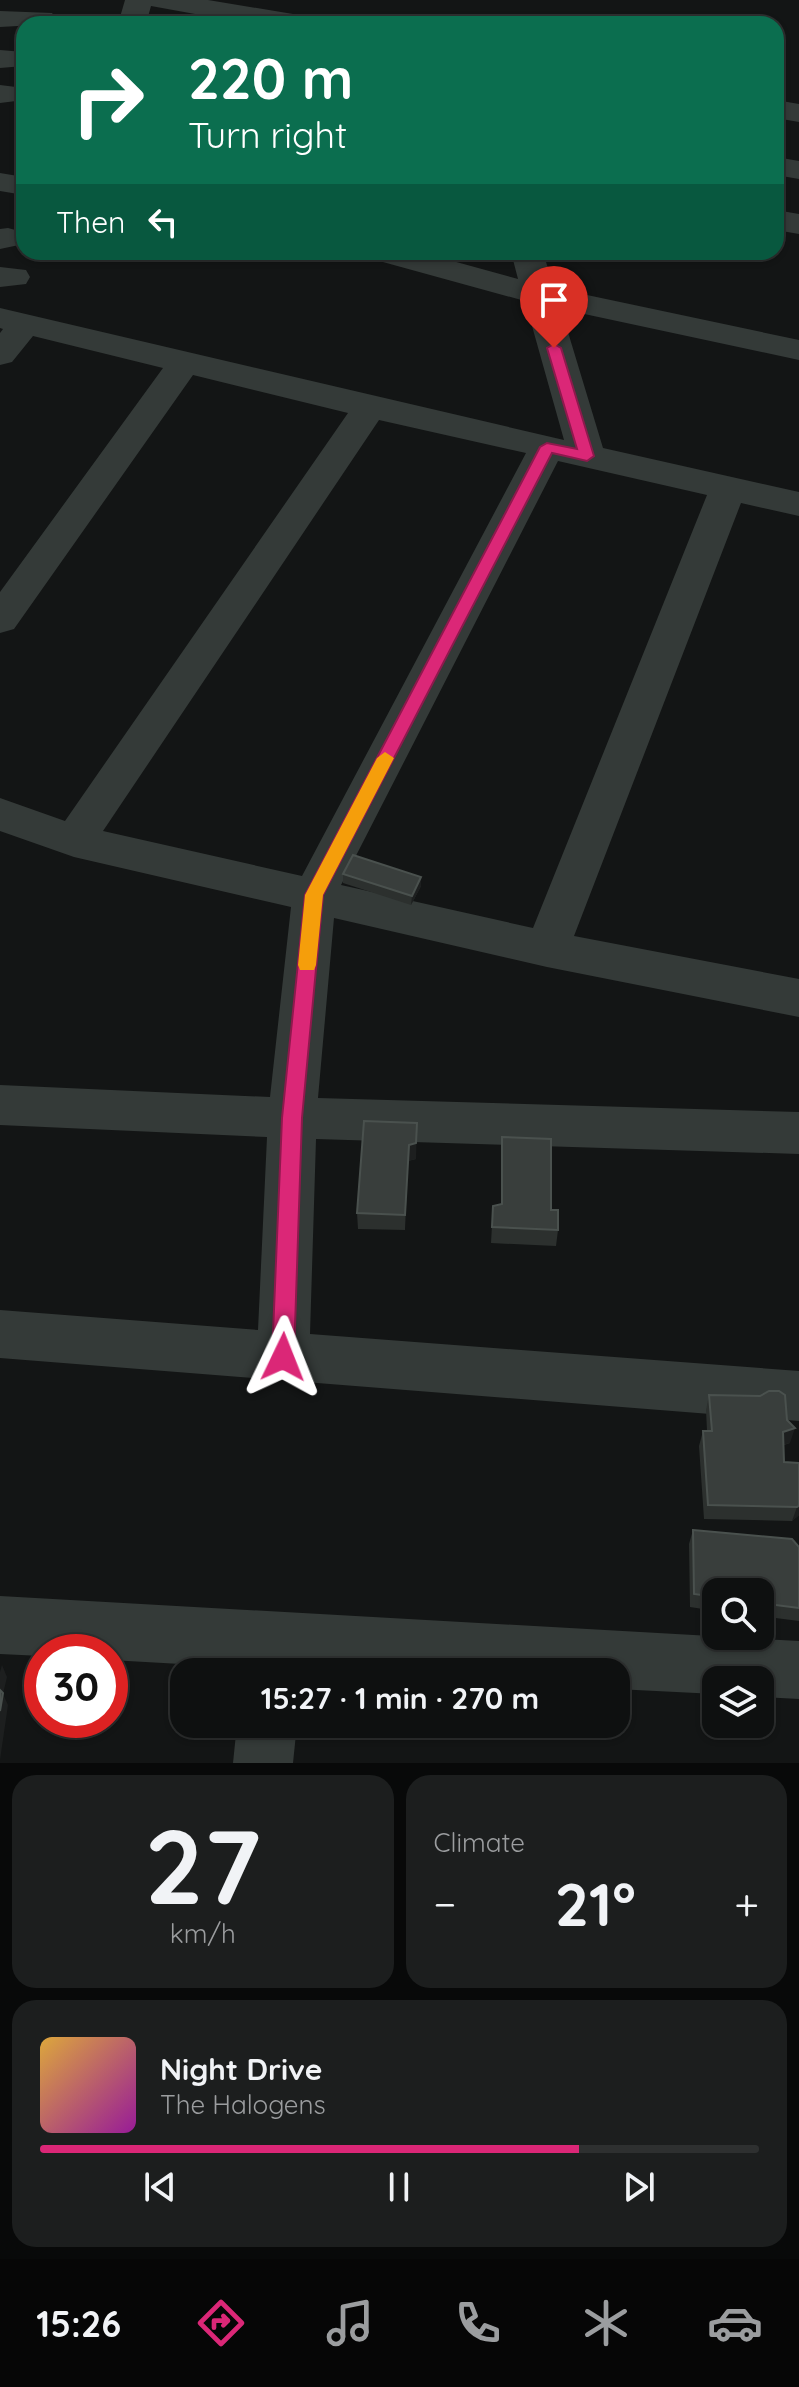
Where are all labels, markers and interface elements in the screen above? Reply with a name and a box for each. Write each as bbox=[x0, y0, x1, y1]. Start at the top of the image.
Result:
text: 220 m bbox=[188, 43, 353, 113]
icon: right bbox=[56, 48, 160, 152]
text: Turn right bbox=[188, 112, 347, 157]
icon: left bbox=[141, 200, 185, 244]
text: Then bbox=[56, 203, 125, 241]
pin bbox=[520, 266, 588, 348]
icon: arrive bbox=[532, 278, 576, 322]
position arrow bbox=[241, 1315, 325, 1399]
map controls bbox=[702, 1578, 774, 1738]
button: search bbox=[702, 1578, 774, 1650]
speed limit sign: 30 bbox=[24, 1634, 128, 1738]
button: layers bbox=[702, 1666, 774, 1738]
text: 15:27 · 1 min · 270 m bbox=[261, 1679, 539, 1717]
text: 27 bbox=[145, 1800, 261, 1930]
text: Climate bbox=[434, 1826, 525, 1859]
text: 21° bbox=[555, 1866, 636, 1941]
text: − bbox=[434, 1876, 456, 1931]
text: + bbox=[734, 1876, 759, 1931]
text: km/h bbox=[170, 1917, 236, 1950]
text: Night Drive bbox=[160, 2050, 322, 2088]
text: The Halogens bbox=[160, 2088, 326, 2121]
icon: previous bbox=[138, 2165, 182, 2209]
icon: pause bbox=[377, 2165, 421, 2209]
icon: next bbox=[617, 2165, 661, 2209]
icon: directions bbox=[193, 2295, 249, 2351]
icon: music bbox=[322, 2295, 378, 2351]
icon: phone bbox=[450, 2295, 506, 2351]
icon: climate bbox=[578, 2295, 634, 2351]
icon: car bbox=[707, 2295, 763, 2351]
text: 15:26 bbox=[36, 2301, 121, 2346]

